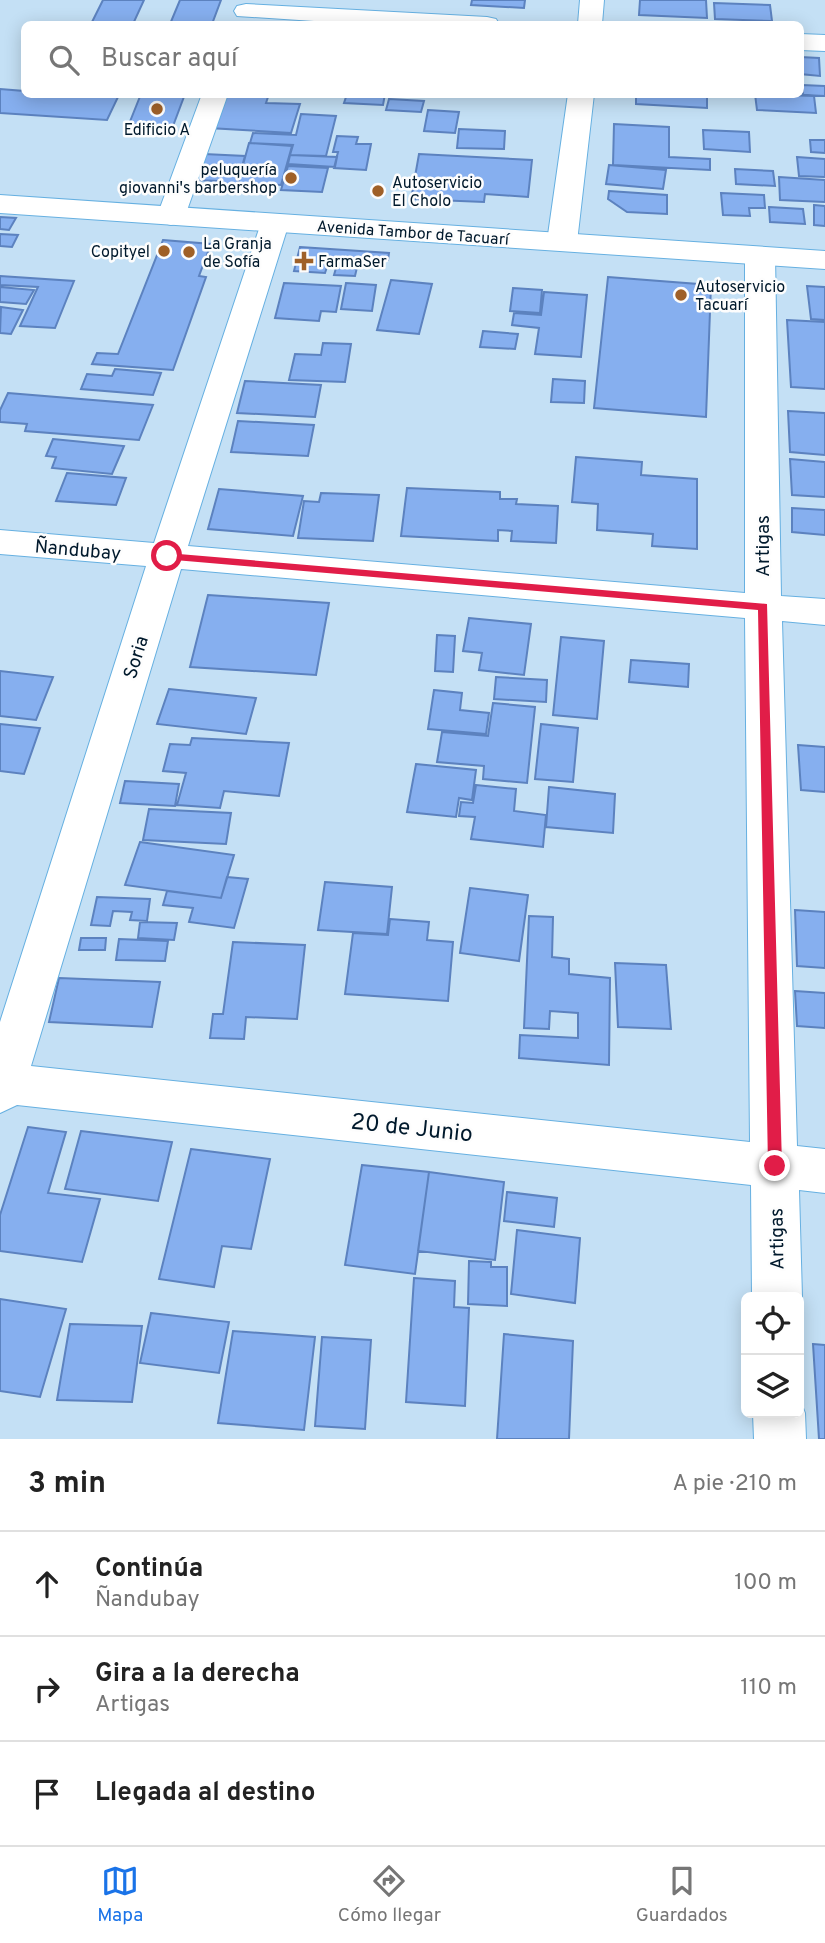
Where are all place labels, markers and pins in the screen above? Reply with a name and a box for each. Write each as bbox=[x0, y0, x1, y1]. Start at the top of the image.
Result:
marker: Edificio A bbox=[149, 101, 165, 117]
place label: Edificio A bbox=[124, 121, 190, 141]
place label: peluquería giovanni's barbershop bbox=[119, 161, 277, 199]
marker: peluquería giovanni's barbershop bbox=[283, 170, 299, 186]
place label: Autoservicio El Cholo bbox=[392, 174, 482, 212]
marker: Autoservicio El Cholo bbox=[370, 183, 386, 199]
place label: La Granja de Sofía bbox=[203, 235, 272, 273]
place label: Copityel bbox=[91, 243, 150, 263]
marker: Copityel bbox=[156, 243, 172, 259]
marker: La Granja de Sofía bbox=[181, 244, 197, 260]
marker: FarmaSer bbox=[296, 253, 312, 269]
place label: FarmaSer bbox=[318, 253, 387, 273]
place label: Autoservicio Tacuarí bbox=[695, 278, 785, 316]
marker: Autoservicio Tacuarí bbox=[673, 287, 689, 303]

